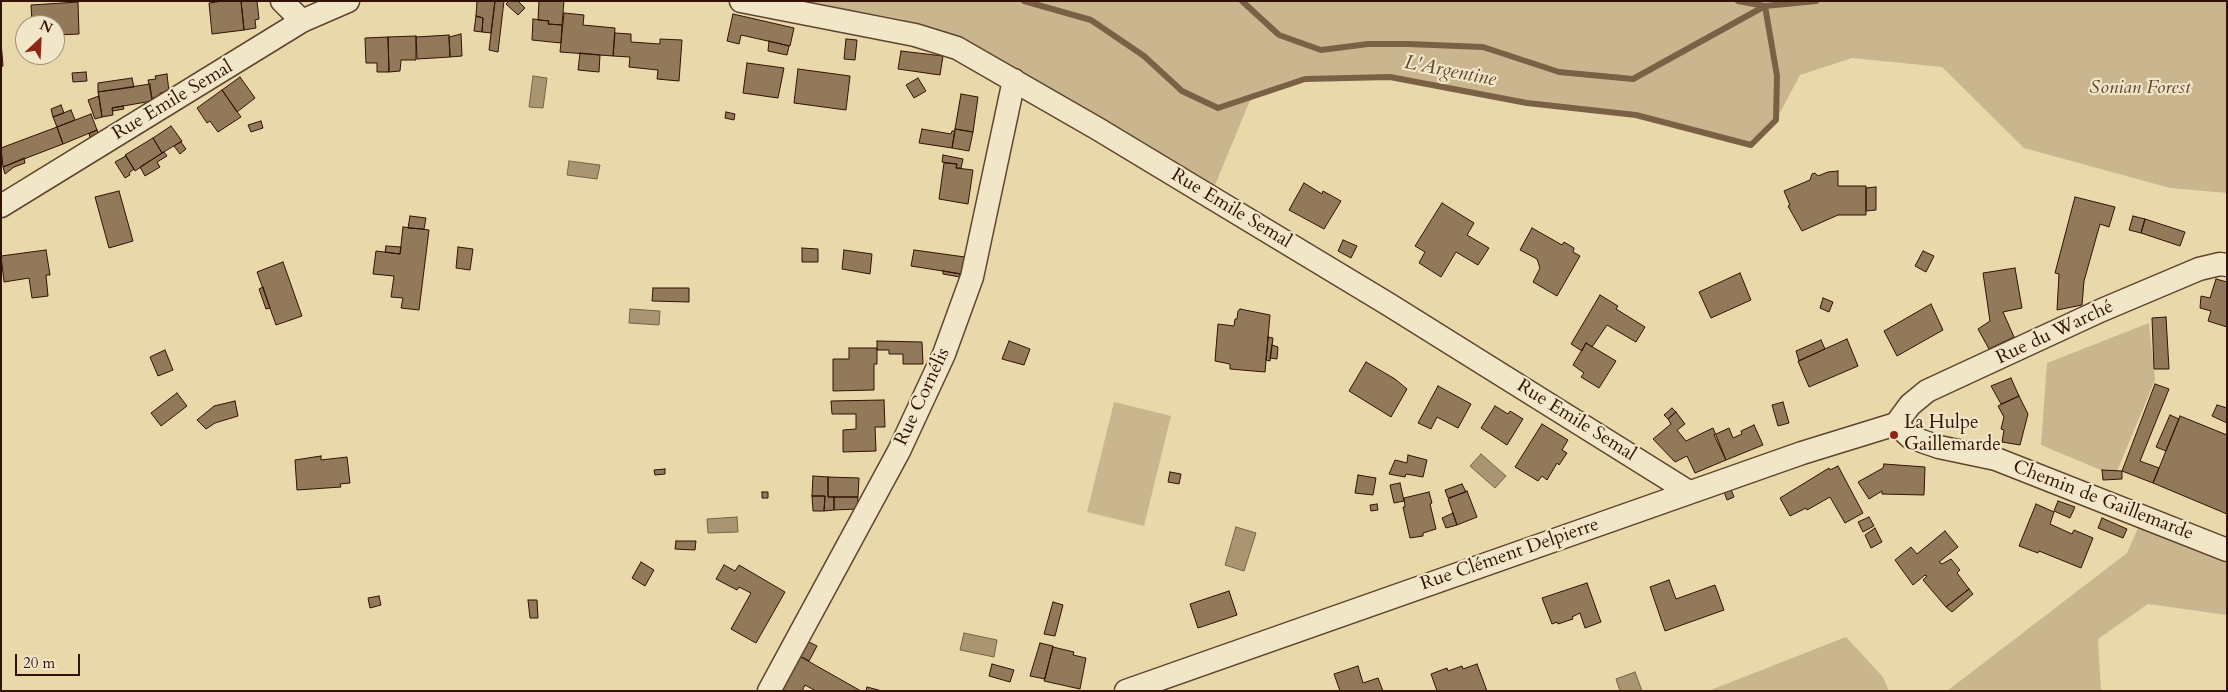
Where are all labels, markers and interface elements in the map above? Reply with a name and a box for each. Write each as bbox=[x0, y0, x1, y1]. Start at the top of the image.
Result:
north arrow bbox=[15, 15, 65, 65]
text: N bbox=[37, 16, 56, 38]
water label: L'Argentine bbox=[1402, 51, 1498, 93]
street label: Rue Emile Semal bbox=[109, 56, 237, 146]
park label: Sonian Forest bbox=[2090, 78, 2190, 100]
street label: Rue Emile Semal bbox=[1167, 164, 1295, 254]
street label: Rue du Warché bbox=[1993, 296, 2117, 370]
street label: Rue Cornélis bbox=[890, 345, 956, 449]
street label: Rue Emile Semal bbox=[1512, 375, 1640, 467]
place label: La Hulpe Gaillemarde bbox=[1904, 413, 2001, 457]
marker: La Hulpe Gaillemarde bbox=[1888, 429, 1900, 441]
street label: Chemin de Gaillemarde bbox=[2009, 456, 2197, 546]
street label: Rue Clément Delpierre bbox=[1418, 514, 1602, 596]
scale bar bbox=[18, 644, 82, 676]
text: 20 m bbox=[23, 653, 55, 673]

